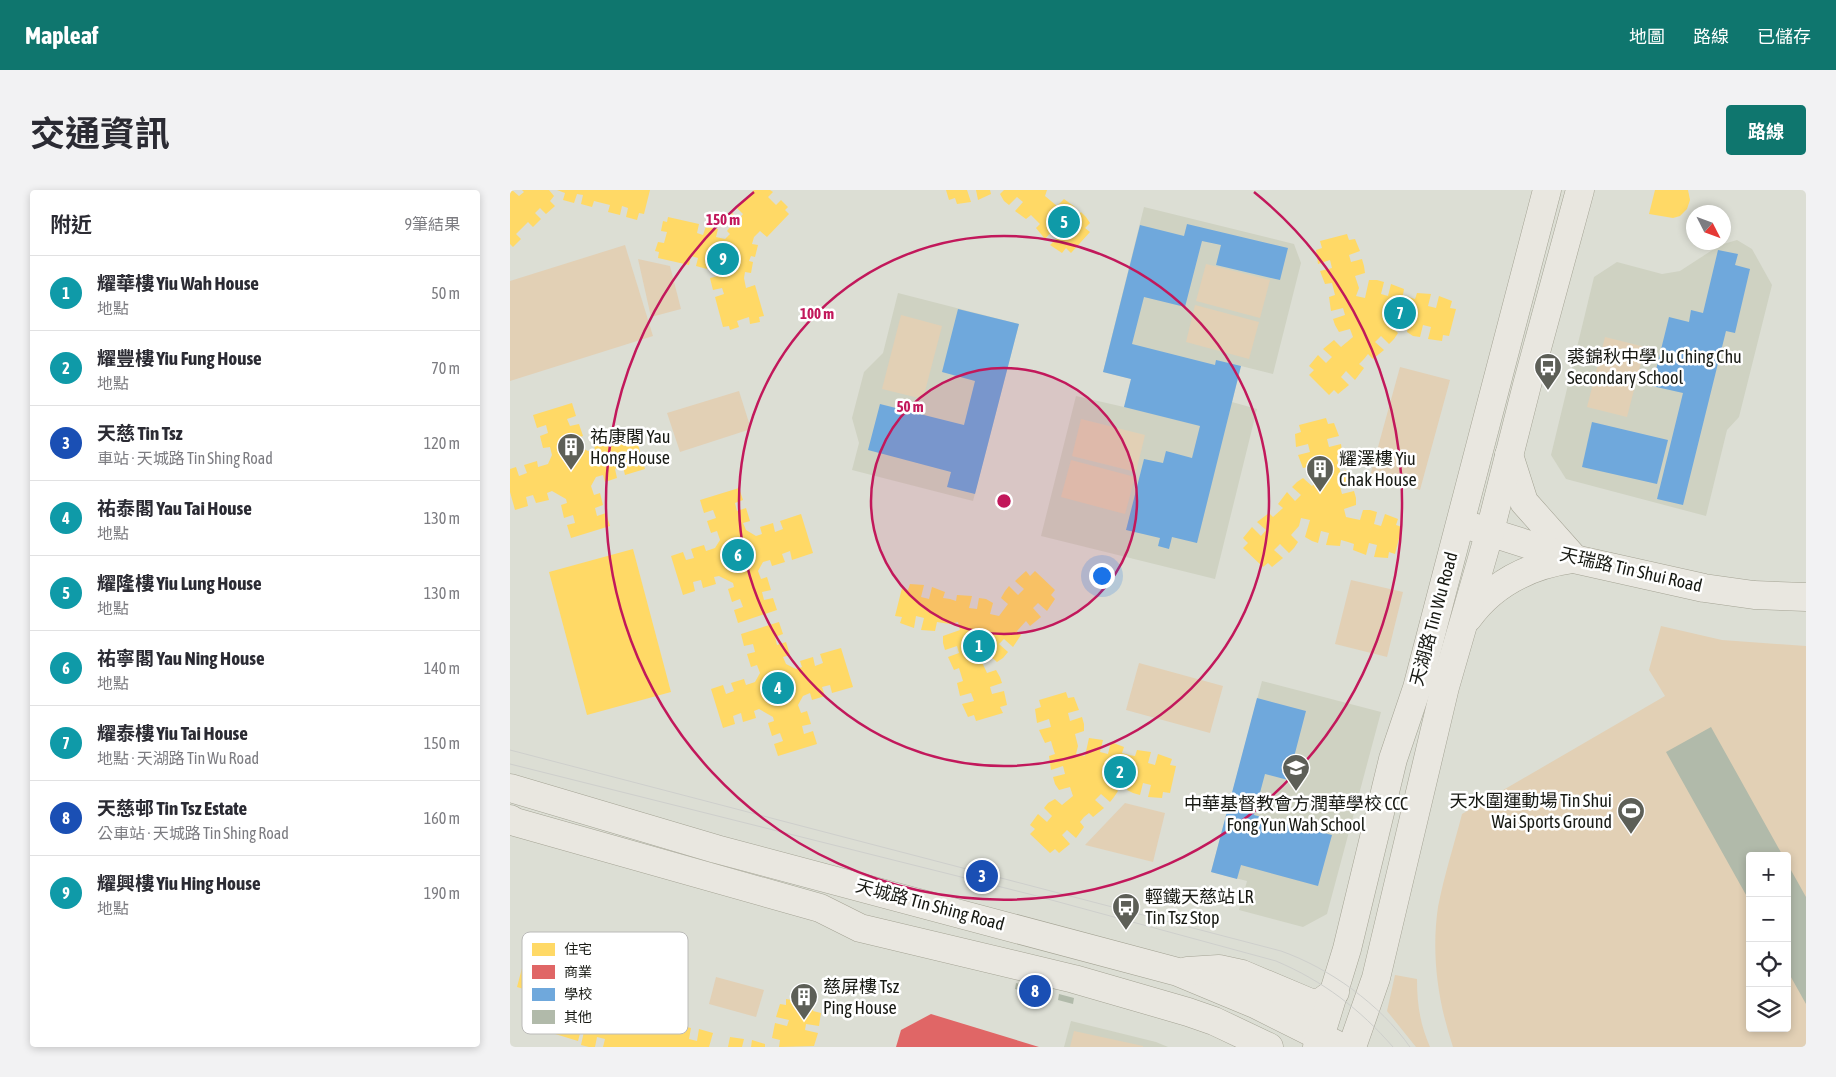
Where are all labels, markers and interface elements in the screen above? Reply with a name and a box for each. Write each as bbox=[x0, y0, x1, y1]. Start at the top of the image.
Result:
text: Mapleaf bbox=[25, 22, 98, 49]
text: 地圖 bbox=[1629, 26, 1665, 47]
text: 路線 bbox=[1693, 26, 1729, 47]
text: 已儲存 bbox=[1757, 26, 1811, 47]
button: 路線 bbox=[1726, 105, 1806, 155]
text: 交通資訊 bbox=[30, 113, 170, 153]
pin: 5 bbox=[1048, 203, 1080, 241]
north arrow bbox=[1686, 205, 1731, 250]
text: 150 m bbox=[706, 211, 740, 228]
text: 附近 bbox=[50, 212, 92, 236]
text: 9筆結果 bbox=[404, 215, 460, 233]
pin: 9 bbox=[707, 240, 739, 278]
text: 耀華樓 Yiu Wah House bbox=[97, 272, 259, 294]
text: 1 bbox=[62, 284, 70, 302]
text: 50 m bbox=[431, 284, 460, 302]
pin: 7 bbox=[1384, 294, 1416, 332]
text: 地點 bbox=[97, 299, 129, 317]
text: 100 m bbox=[800, 305, 834, 322]
place label: 裘錦秋中學 Ju Ching Chu Secondary School bbox=[1567, 346, 1742, 388]
text: 耀豐樓 Yiu Fung House bbox=[97, 347, 262, 369]
bus stop icon: 裘錦秋中學 Ju Ching Chu Secondary School bbox=[1533, 352, 1563, 391]
text: 2 bbox=[62, 359, 70, 377]
text: 70 m bbox=[431, 359, 460, 377]
text: 地點 bbox=[97, 374, 129, 392]
text: 50 m bbox=[897, 398, 924, 415]
text: 天慈 Tin Tsz bbox=[97, 422, 183, 444]
place label: 祐康閣 Yau Hong House bbox=[590, 426, 670, 468]
building icon: 祐康閣 Yau Hong House bbox=[556, 432, 586, 471]
text: 3 bbox=[62, 434, 70, 452]
text: 120 m bbox=[424, 434, 460, 452]
place label: 耀澤樓 Yiu Chak House bbox=[1339, 448, 1417, 490]
text: 車站 · 天城路 Tin Shing Road bbox=[97, 449, 273, 467]
building icon: 耀澤樓 Yiu Chak House bbox=[1305, 454, 1335, 493]
centre of rings bbox=[995, 492, 1013, 510]
text: 祐泰閣 Yau Tai House bbox=[97, 497, 252, 519]
text: 4 bbox=[62, 509, 70, 527]
text: 130 m bbox=[424, 509, 460, 527]
text: 地點 bbox=[97, 524, 129, 542]
pin: 6 bbox=[722, 536, 754, 574]
street label: 天瑞路 Tin Shui Road bbox=[1558, 543, 1704, 596]
street label: 天湖路 Tin Wu Road bbox=[1406, 550, 1461, 688]
your location bbox=[1089, 563, 1115, 589]
text: 耀隆樓 Yiu Lung House bbox=[97, 572, 262, 594]
text: 5 bbox=[62, 584, 70, 602]
text: 130 m bbox=[424, 584, 460, 602]
text: 地點 bbox=[97, 599, 129, 617]
pin: 1 bbox=[963, 627, 995, 665]
text: 祐寧閣 Yau Ning House bbox=[97, 647, 265, 669]
text: 6 bbox=[62, 659, 70, 677]
text: 140 m bbox=[424, 659, 460, 677]
pin: 4 bbox=[762, 669, 794, 707]
text: 地點 bbox=[97, 674, 129, 692]
text: 耀泰樓 Yiu Tai House bbox=[97, 722, 248, 744]
text: 7 bbox=[62, 734, 70, 752]
text: 150 m bbox=[424, 734, 460, 752]
text: 地點 · 天湖路 Tin Wu Road bbox=[97, 749, 259, 767]
pin: 2 bbox=[1104, 753, 1136, 791]
school or university icon: 中華基督教會方潤華學校 CCC Fong Yun Wah School bbox=[1281, 753, 1311, 792]
place label: 天水圍運動場 Tin Shui Wai Sports Ground bbox=[1450, 790, 1612, 832]
place label: 中華基督教會方潤華學校 CCC Fong Yun Wah School bbox=[1184, 793, 1408, 835]
sports icon: 天水圍運動場 Tin Shui Wai Sports Ground bbox=[1616, 796, 1646, 835]
text: 天慈邨 Tin Tsz Estate bbox=[97, 797, 247, 819]
text: 8 bbox=[62, 809, 70, 827]
text: 160 m bbox=[424, 809, 460, 827]
text: 公車站 · 天城路 Tin Shing Road bbox=[97, 824, 289, 842]
map controls bbox=[1746, 852, 1791, 1032]
button: + bbox=[1746, 852, 1791, 897]
pin: 3 bbox=[966, 857, 998, 895]
text: 耀興樓 Yiu Hing House bbox=[97, 872, 261, 894]
street label: 天城路 Tin Shing Road bbox=[853, 875, 1007, 934]
text: 9 bbox=[62, 884, 70, 902]
text: 190 m bbox=[424, 884, 460, 902]
place label: 輕鐵天慈站 LR Tin Tsz Stop bbox=[1145, 886, 1253, 928]
bus stop icon: 輕鐵天慈站 LR Tin Tsz Stop bbox=[1111, 892, 1141, 931]
button: − bbox=[1746, 897, 1791, 942]
text: 地點 bbox=[97, 899, 129, 917]
legend bbox=[522, 932, 688, 1034]
text: 住宅 bbox=[564, 941, 592, 957]
button: locate bbox=[1746, 942, 1791, 987]
text: 商業 bbox=[564, 964, 592, 980]
pin: 8 bbox=[1019, 972, 1051, 1010]
place label: 慈屏樓 Tsz Ping House bbox=[823, 976, 900, 1018]
building icon: 慈屏樓 Tsz Ping House bbox=[789, 982, 819, 1021]
text: 學校 bbox=[564, 986, 592, 1002]
button: layers bbox=[1746, 987, 1791, 1032]
text: 其他 bbox=[564, 1009, 592, 1025]

